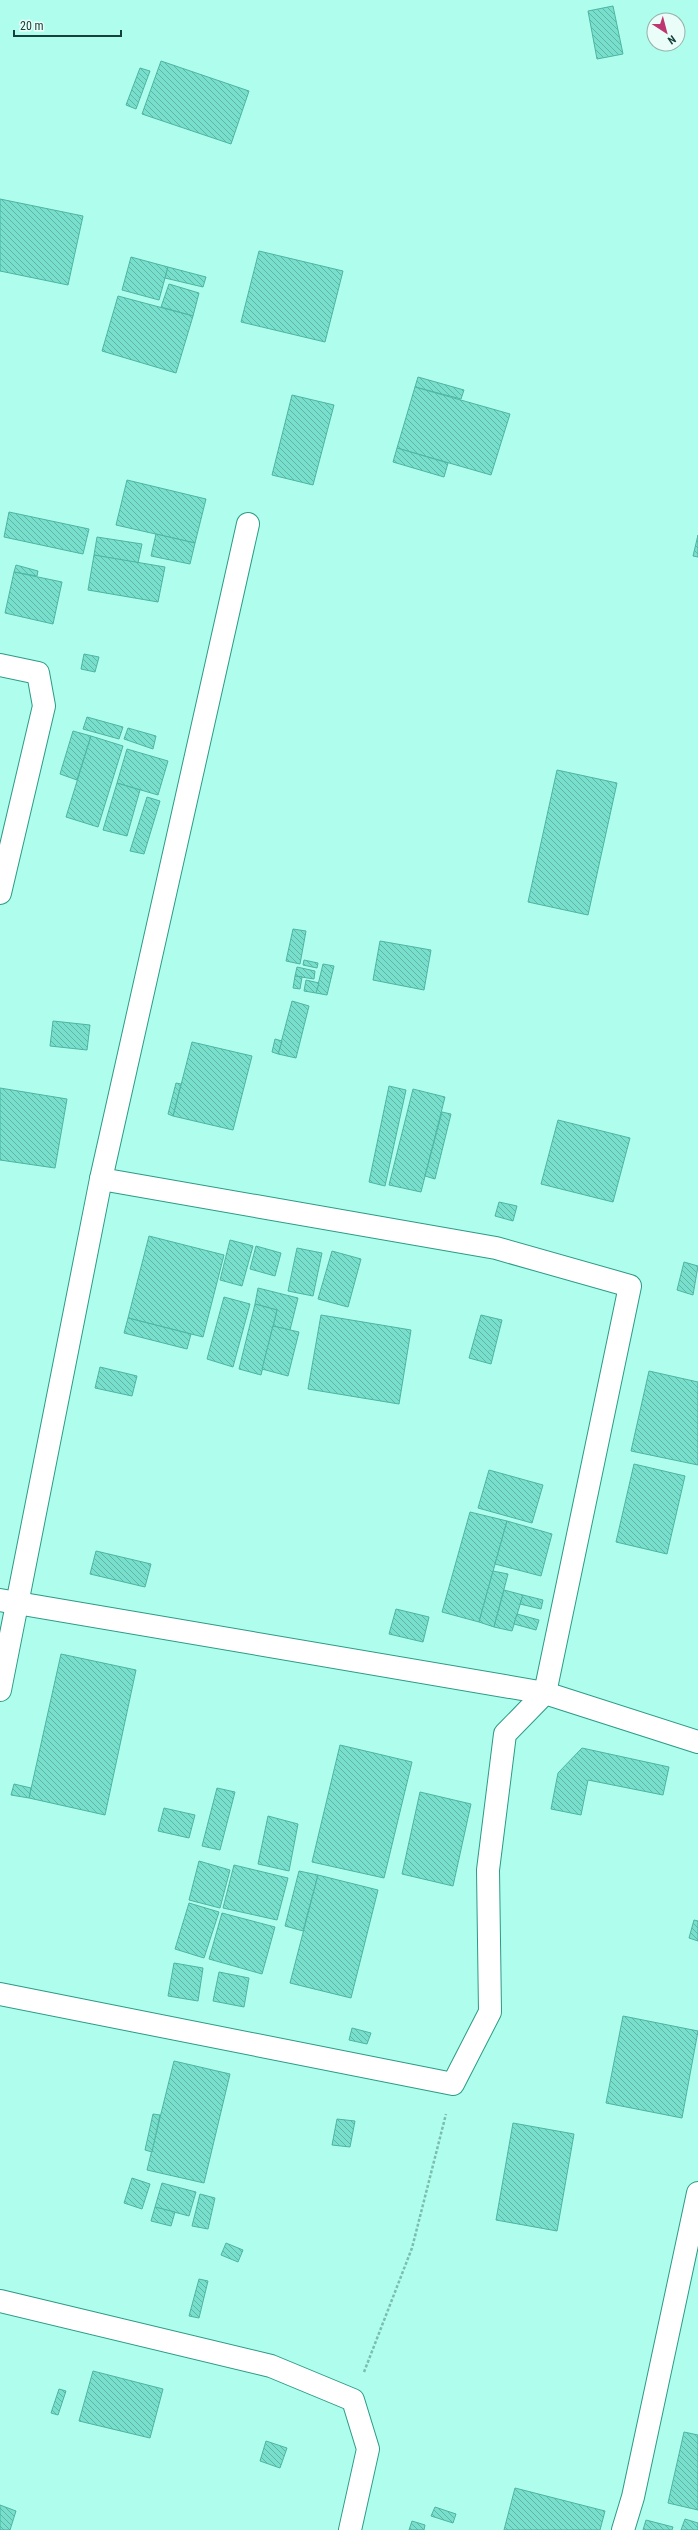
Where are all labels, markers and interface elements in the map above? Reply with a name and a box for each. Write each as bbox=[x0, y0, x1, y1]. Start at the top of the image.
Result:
scale bar bbox=[14, 12, 121, 38]
north arrow bbox=[646, 12, 686, 52]
text: 20 m bbox=[20, 19, 44, 33]
text: N bbox=[665, 32, 678, 47]

